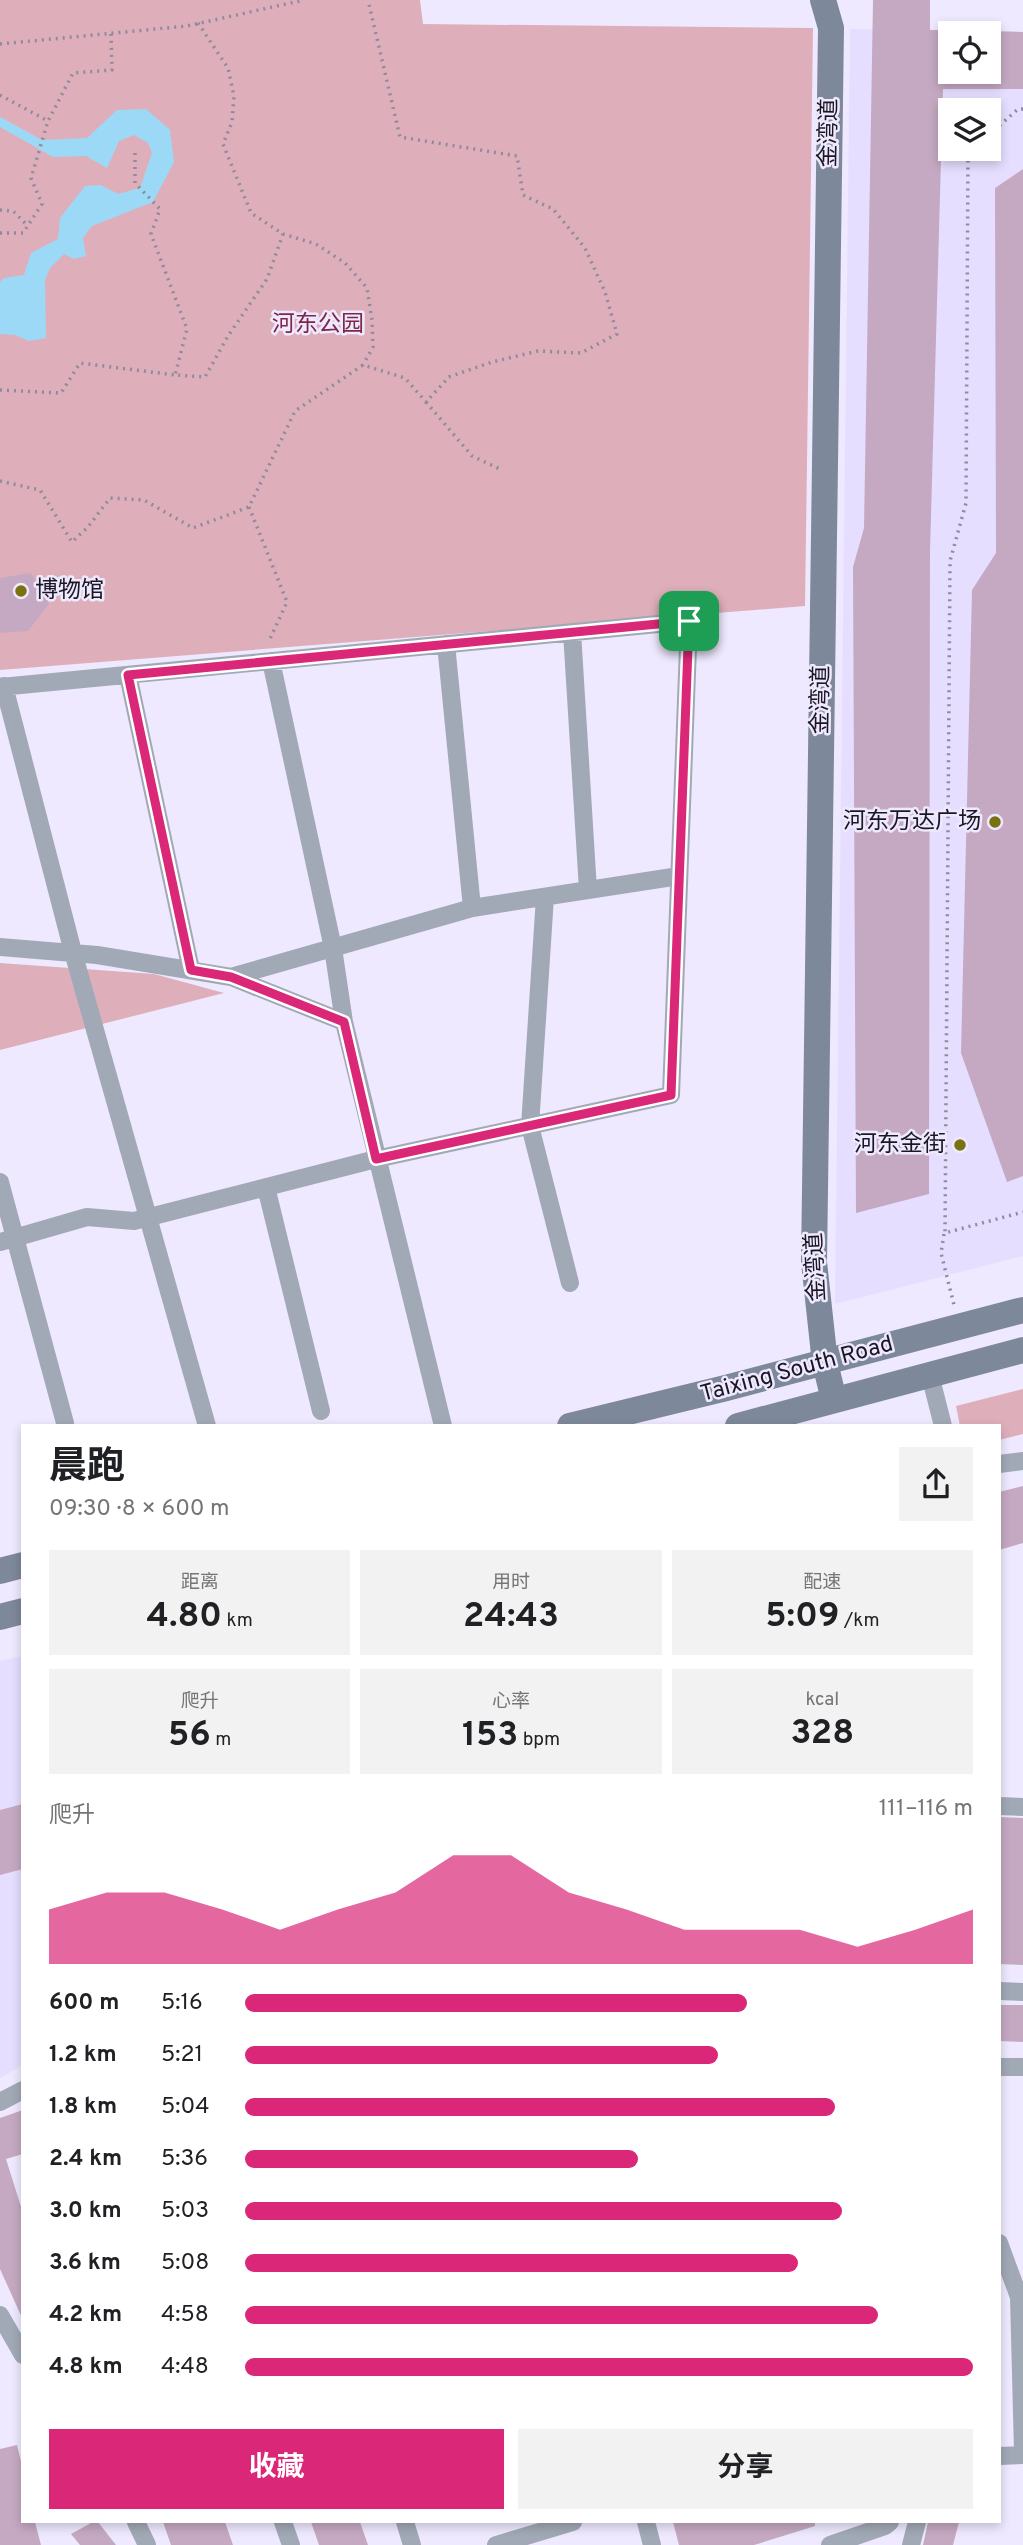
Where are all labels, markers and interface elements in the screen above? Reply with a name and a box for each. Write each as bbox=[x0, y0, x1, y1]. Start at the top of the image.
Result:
map controls bbox=[938, 21, 1001, 161]
button: locate bbox=[938, 21, 1001, 84]
street label: 金湾道 bbox=[815, 98, 845, 168]
button: layers bbox=[938, 98, 1001, 161]
park label: 河东公园 bbox=[272, 311, 364, 340]
place label: 博物馆 bbox=[35, 577, 104, 606]
marker: 博物馆 bbox=[13, 583, 29, 599]
pin bbox=[659, 591, 719, 651]
icon: arrive bbox=[670, 602, 708, 640]
street label: 金湾道 bbox=[807, 665, 837, 735]
place label: 河东万达广场 bbox=[843, 808, 981, 837]
marker: 河东万达广场 bbox=[987, 814, 1003, 830]
place label: 河东金街 bbox=[854, 1131, 946, 1160]
marker: 河东金街 bbox=[952, 1137, 968, 1153]
street label: 金湾道 bbox=[801, 1232, 833, 1302]
street label: Taixing South Road bbox=[698, 1330, 896, 1410]
text: 晨跑 bbox=[49, 1444, 125, 1493]
button: share bbox=[899, 1447, 973, 1521]
text: 09:30 · 8 × 600 m bbox=[49, 1495, 230, 1524]
text: 距离 bbox=[181, 1571, 219, 1595]
text: 用时 bbox=[492, 1571, 530, 1595]
text: 配速 bbox=[803, 1571, 841, 1595]
text: 4.80 bbox=[147, 1595, 222, 1639]
text: 24:43 bbox=[463, 1595, 559, 1639]
text: 5:09 bbox=[765, 1595, 840, 1639]
text: km bbox=[222, 1609, 253, 1633]
text: /km bbox=[840, 1609, 879, 1633]
text: kcal bbox=[805, 1688, 839, 1712]
text: 爬升 bbox=[181, 1690, 219, 1714]
text: 心率 bbox=[492, 1690, 530, 1714]
text: 328 bbox=[790, 1712, 854, 1756]
text: 56 bbox=[168, 1714, 211, 1758]
text: 153 bbox=[462, 1714, 518, 1758]
text: m bbox=[211, 1728, 231, 1752]
text: bpm bbox=[518, 1728, 560, 1752]
text: 111–116 m bbox=[879, 1795, 973, 1824]
text: 爬升 bbox=[49, 1802, 95, 1831]
text: 600 m bbox=[49, 1989, 119, 2018]
text: 5:16 bbox=[161, 1989, 203, 2018]
text: 1.2 km bbox=[49, 2041, 117, 2070]
text: 5:21 bbox=[161, 2041, 203, 2070]
text: 1.8 km bbox=[49, 2093, 117, 2122]
text: 5:04 bbox=[161, 2093, 210, 2122]
text: 2.4 km bbox=[49, 2145, 122, 2174]
text: 5:36 bbox=[161, 2145, 208, 2174]
text: 3.0 km bbox=[49, 2197, 122, 2226]
text: 5:03 bbox=[161, 2197, 209, 2226]
text: 3.6 km bbox=[49, 2249, 121, 2278]
text: 5:08 bbox=[161, 2249, 209, 2278]
text: 4.2 km bbox=[49, 2301, 122, 2330]
text: 4:58 bbox=[161, 2301, 209, 2330]
text: 4.8 km bbox=[49, 2353, 123, 2382]
text: 4:48 bbox=[161, 2353, 209, 2382]
button: 收藏 bbox=[49, 2429, 504, 2509]
button: 分享 bbox=[518, 2429, 973, 2509]

